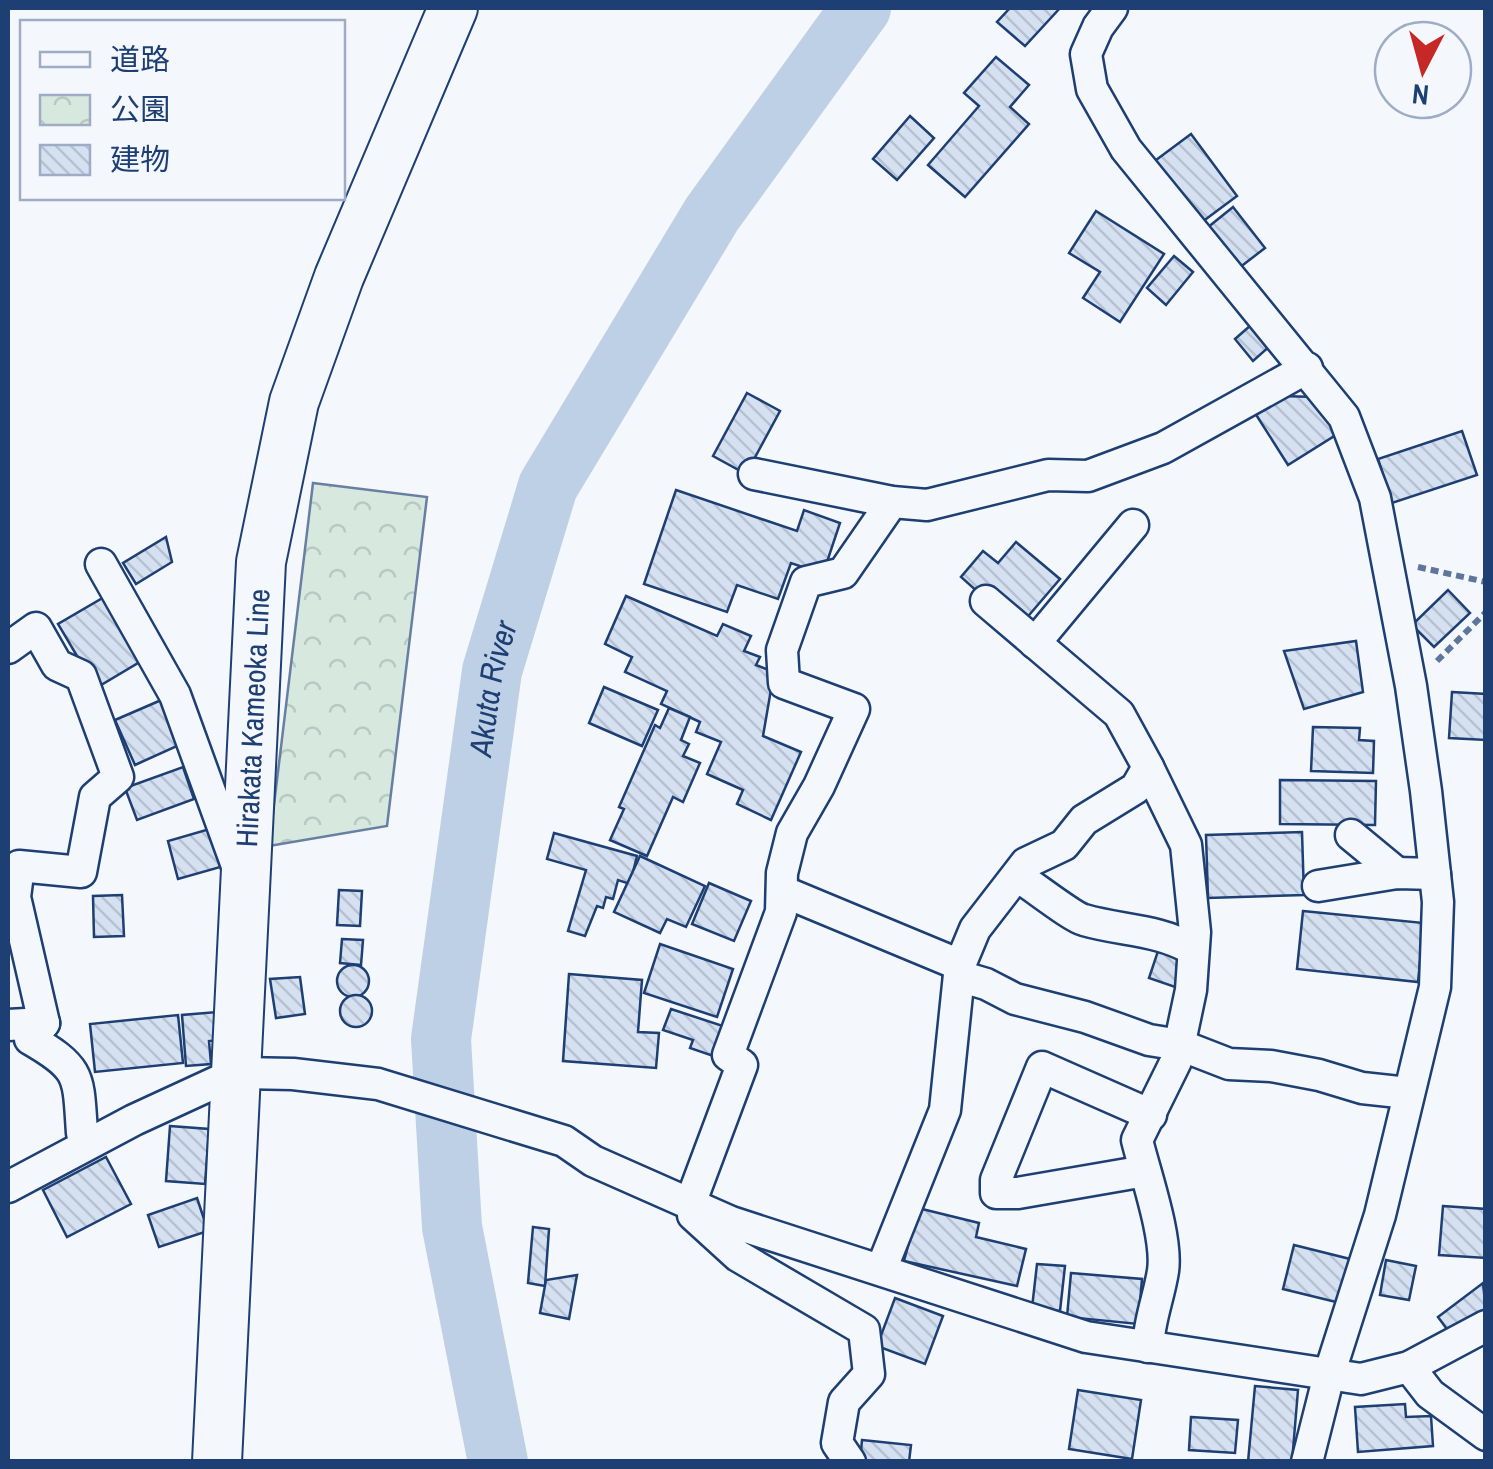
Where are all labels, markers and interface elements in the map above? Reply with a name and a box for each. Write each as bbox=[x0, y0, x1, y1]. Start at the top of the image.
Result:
legend bbox=[20, 20, 345, 200]
north arrow bbox=[1373, 20, 1473, 120]
text: 道路 bbox=[110, 39, 170, 79]
text: N bbox=[1410, 75, 1431, 115]
text: 公園 bbox=[110, 89, 170, 129]
text: 建物 bbox=[110, 139, 170, 179]
street label: Hirakata Kameoka Line bbox=[226, 588, 279, 848]
water label: Akuta River bbox=[458, 614, 527, 761]

